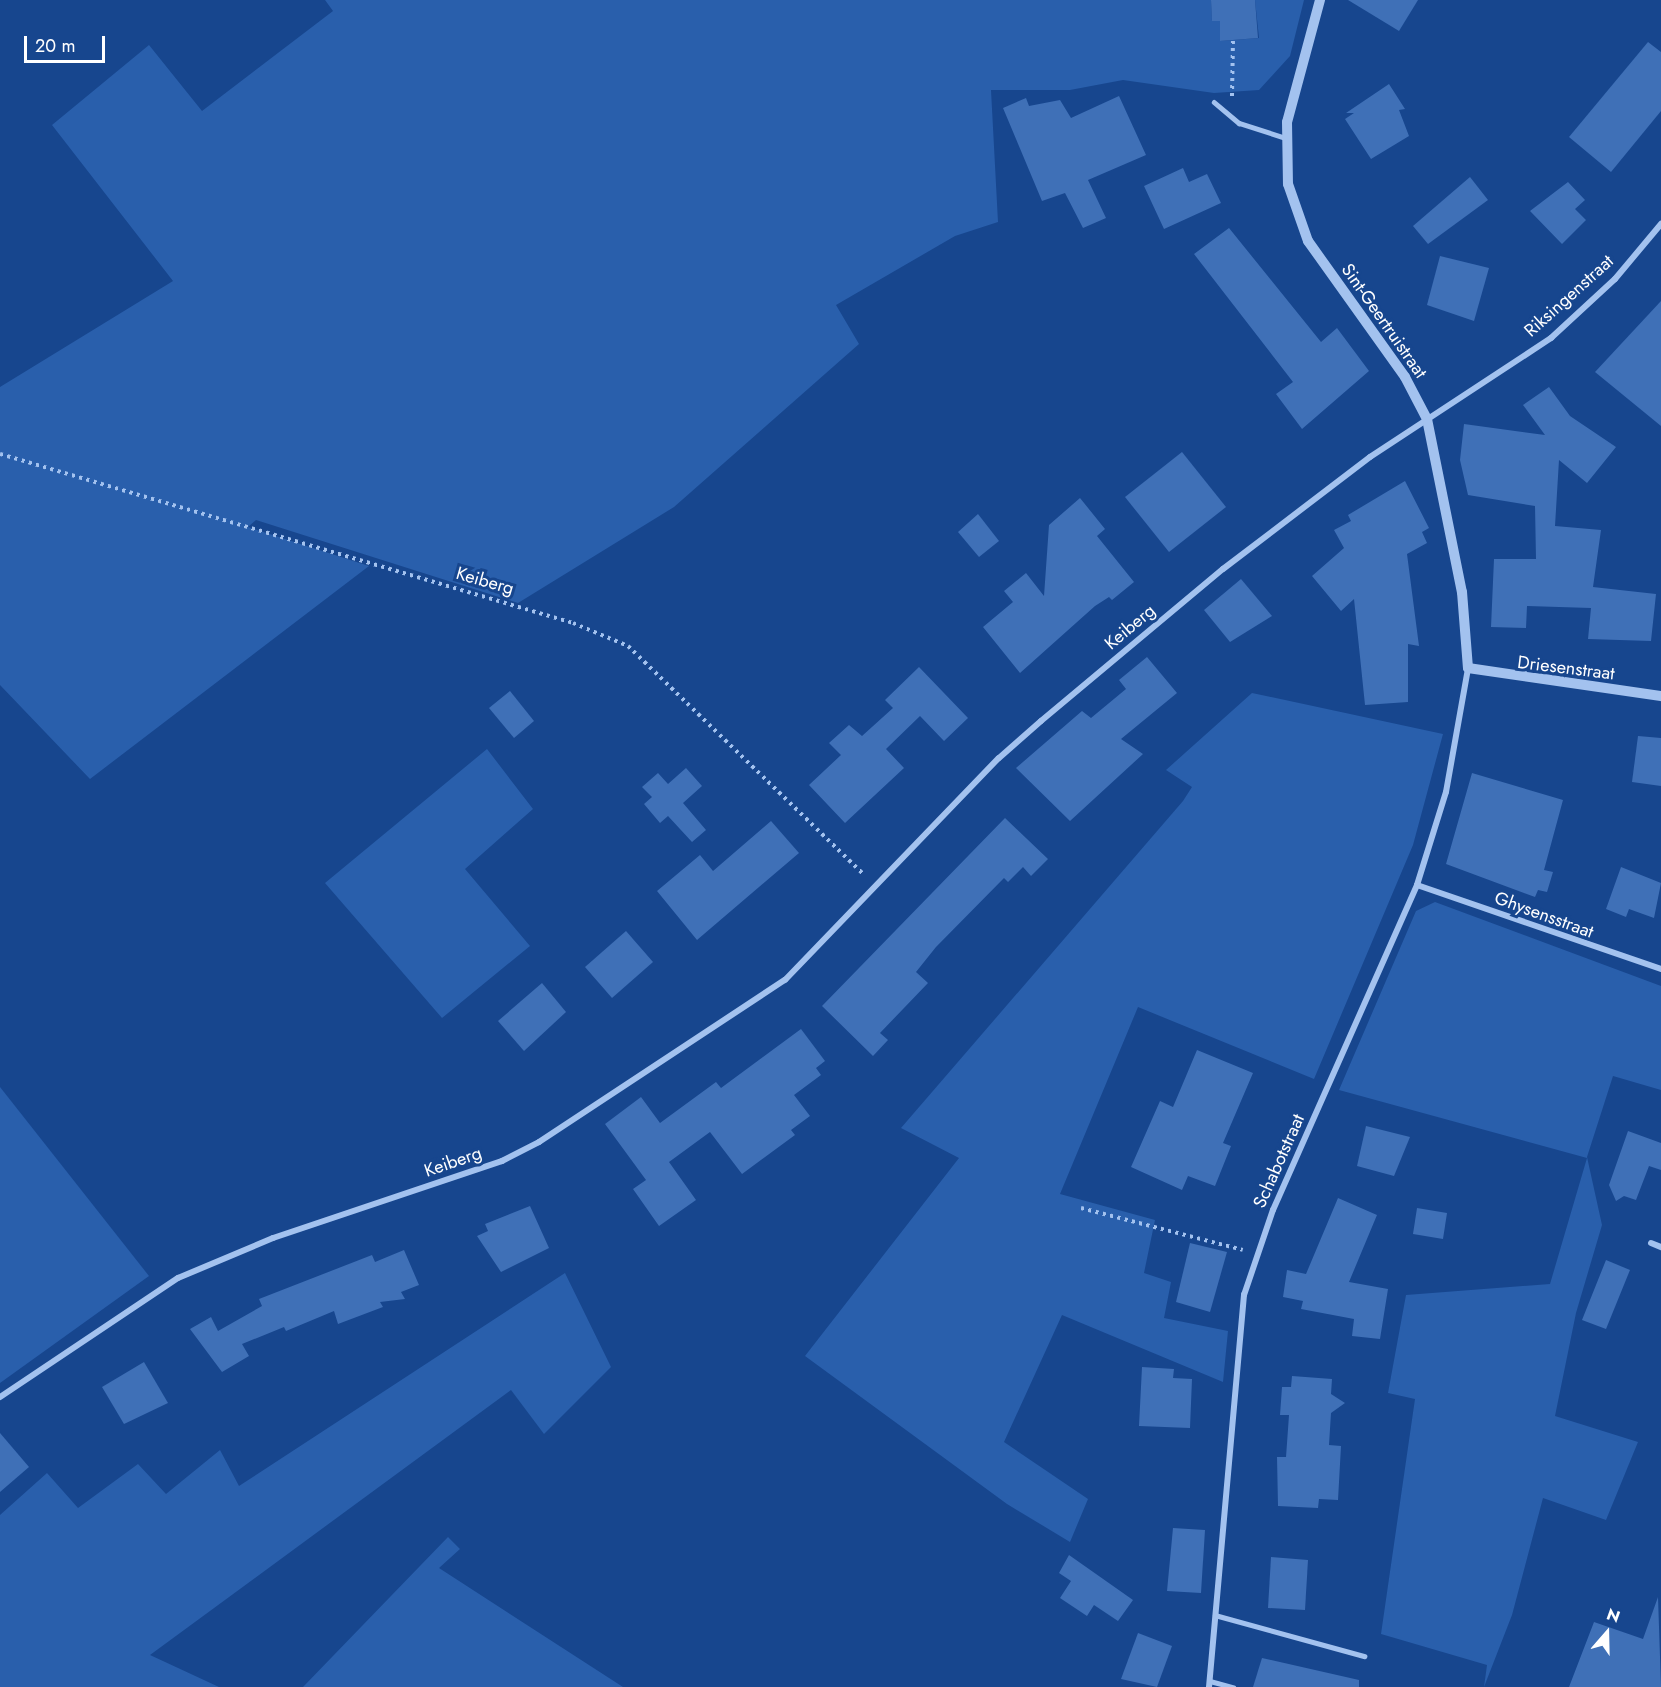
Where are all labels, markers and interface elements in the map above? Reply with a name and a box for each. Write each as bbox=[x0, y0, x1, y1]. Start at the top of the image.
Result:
scale bar bbox=[27, 24, 108, 62]
text: 20 m bbox=[35, 33, 75, 59]
street label: Riksingenstraat bbox=[1520, 250, 1618, 342]
street label: Sint-Geertruistraat bbox=[1337, 260, 1431, 382]
street label: Keiberg bbox=[454, 562, 516, 600]
street label: Keiberg bbox=[1100, 600, 1160, 654]
street label: Driesenstraat bbox=[1516, 651, 1616, 685]
street label: Ghysensstraat bbox=[1492, 887, 1596, 943]
street label: Schabotstraat bbox=[1249, 1111, 1309, 1211]
street label: Keiberg bbox=[421, 1142, 485, 1182]
north arrow bbox=[1577, 1603, 1637, 1663]
text: N bbox=[1603, 1603, 1623, 1629]

